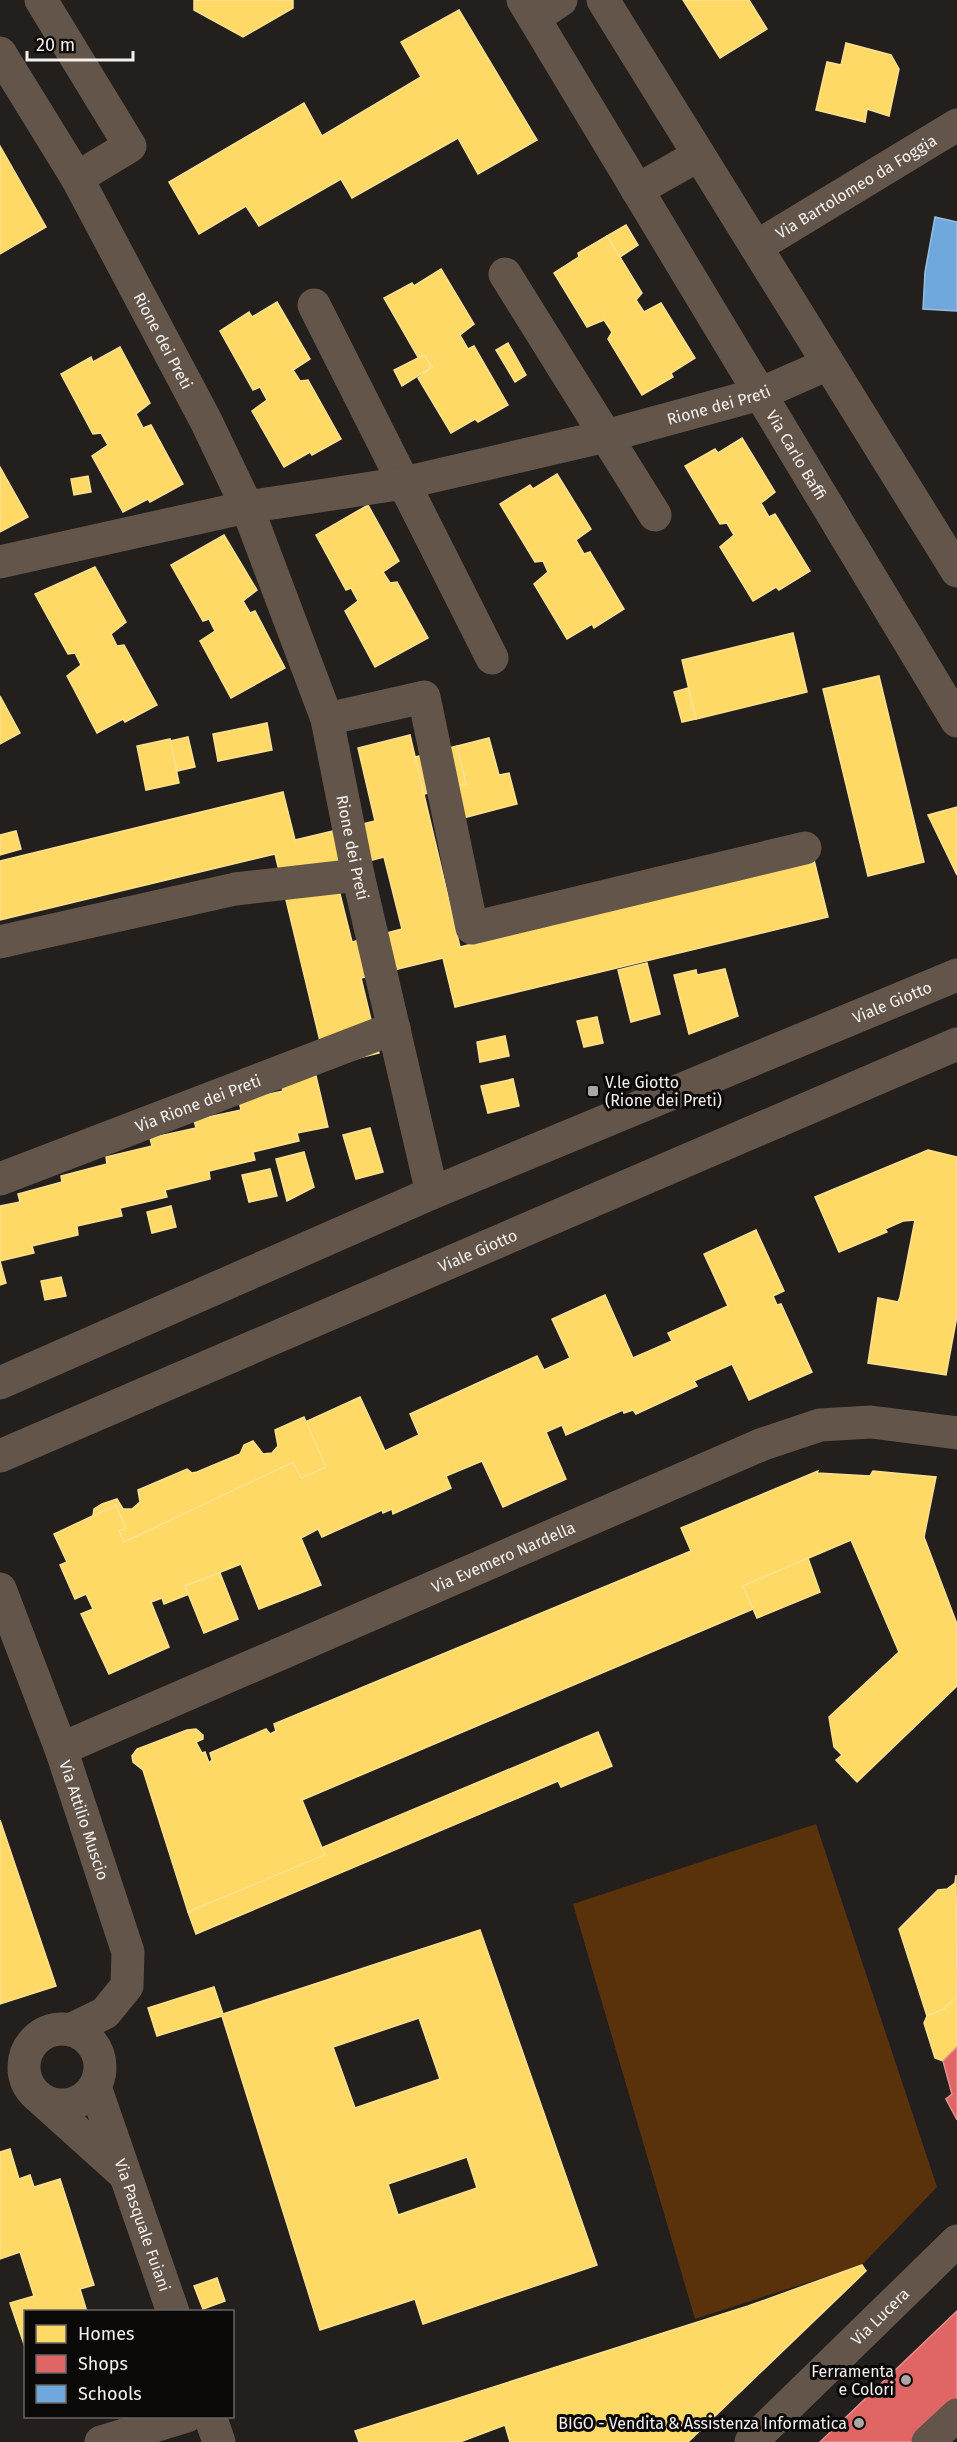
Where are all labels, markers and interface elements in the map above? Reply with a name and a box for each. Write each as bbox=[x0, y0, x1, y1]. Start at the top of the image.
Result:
scale bar bbox=[27, 24, 134, 62]
text: 20 m bbox=[36, 34, 75, 56]
street label: Via Bartolomeo da Foggia bbox=[772, 131, 940, 243]
street label: Rione dei Preti bbox=[129, 289, 196, 392]
street label: Rione dei Preti bbox=[665, 382, 774, 429]
street label: Via Carlo Baffi bbox=[762, 407, 831, 504]
street label: Rione dei Preti bbox=[332, 793, 373, 902]
street label: Viale Giotto bbox=[850, 978, 935, 1027]
street label: Via Rione dei Preti bbox=[133, 1071, 264, 1136]
place label: V.le Giotto (Rione dei Preti) bbox=[605, 1073, 722, 1110]
marker: V.le Giotto (Rione dei Preti) bbox=[586, 1084, 600, 1098]
street label: Viale Giotto bbox=[435, 1225, 520, 1276]
street label: Via Evemero Nardella bbox=[429, 1518, 578, 1597]
street label: Via Attilio Muscio bbox=[55, 1758, 113, 1883]
street label: Via Pasquale Fuiani bbox=[111, 2156, 174, 2294]
street label: Via Lucera bbox=[847, 2284, 913, 2349]
legend bbox=[24, 2310, 234, 2418]
text: Homes bbox=[78, 2323, 134, 2345]
text: Shops bbox=[78, 2353, 128, 2375]
place label: Ferramenta e Colori bbox=[811, 2362, 894, 2399]
marker: Ferramenta e Colori bbox=[899, 2373, 913, 2387]
text: Schools bbox=[78, 2383, 142, 2405]
place label: BIGO - Vendita & Assistenza Informatica bbox=[558, 2414, 847, 2433]
marker: BIGO - Vendita & Assistenza Informatica bbox=[852, 2416, 866, 2430]

